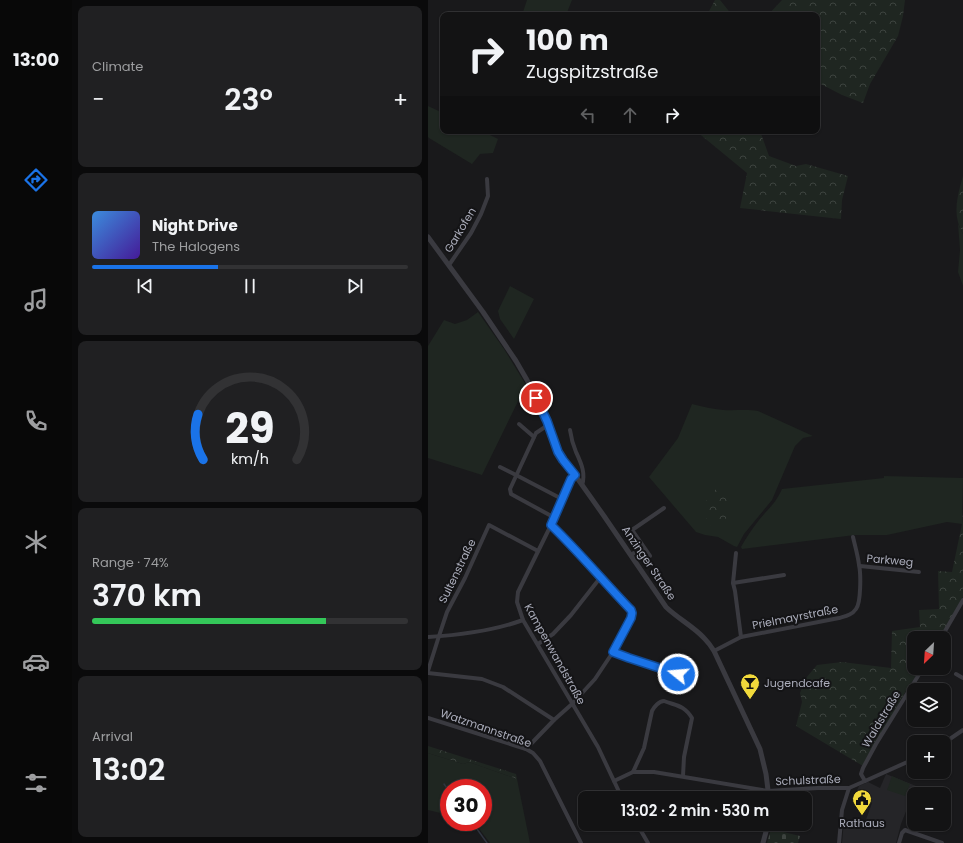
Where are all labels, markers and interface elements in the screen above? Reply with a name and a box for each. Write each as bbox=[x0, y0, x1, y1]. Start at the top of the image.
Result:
text: 100 m bbox=[526, 21, 609, 60]
icon: right bbox=[460, 28, 512, 80]
text: 13:00 bbox=[13, 47, 59, 72]
text: Climate bbox=[92, 57, 143, 76]
text: Zugspitzstraße bbox=[526, 59, 658, 84]
text: 23° bbox=[224, 78, 273, 121]
text: − bbox=[92, 84, 104, 115]
text: + bbox=[393, 84, 408, 115]
icon: left bbox=[577, 104, 599, 126]
icon: ahead bbox=[619, 104, 641, 126]
icon: right bbox=[661, 104, 683, 126]
icon: directions bbox=[22, 166, 50, 194]
street label: Garkofen bbox=[440, 204, 480, 256]
text: Night Drive bbox=[152, 215, 238, 236]
text: The Halogens bbox=[152, 237, 240, 256]
icon: previous bbox=[134, 275, 156, 297]
icon: pause bbox=[239, 275, 261, 297]
icon: next bbox=[344, 275, 366, 297]
icon: music bbox=[22, 286, 50, 314]
pin bbox=[519, 381, 553, 415]
icon: arrive bbox=[525, 387, 547, 409]
text: 29 bbox=[225, 398, 275, 457]
icon: phone bbox=[22, 407, 50, 435]
text: km/h bbox=[231, 448, 269, 468]
street label: Anzinger Straße bbox=[618, 523, 680, 604]
icon: climate bbox=[22, 528, 50, 556]
street label: Sultenstraße bbox=[435, 536, 480, 606]
street label: Parkweg bbox=[866, 550, 914, 570]
text: Range · 74% bbox=[92, 553, 169, 572]
text: 370 km bbox=[92, 574, 202, 617]
street label: Kampenwandstraße bbox=[521, 601, 590, 708]
street label: Prielmayrstraße bbox=[751, 601, 840, 633]
north arrow bbox=[907, 631, 951, 675]
map controls bbox=[907, 631, 951, 831]
icon: car bbox=[22, 648, 50, 676]
position arrow bbox=[657, 653, 699, 695]
bar icon: Jugendcafe bbox=[739, 672, 761, 700]
place label: Jugendcafe bbox=[764, 675, 830, 691]
button: layers bbox=[907, 683, 951, 727]
street label: Waldstraße bbox=[858, 687, 904, 751]
street label: Watzmannstraße bbox=[438, 705, 534, 751]
text: Arrival bbox=[92, 727, 133, 746]
button: + bbox=[907, 735, 951, 779]
text: 13:02 bbox=[92, 748, 165, 791]
icon: filters bbox=[22, 769, 50, 797]
street label: Schulstraße bbox=[775, 771, 841, 789]
speed limit sign: 30 bbox=[440, 779, 492, 831]
button: − bbox=[907, 787, 951, 831]
public building icon: Rathaus bbox=[851, 788, 873, 816]
text: 13:02 · 2 min · 530 m bbox=[621, 800, 769, 821]
place label: Rathaus bbox=[839, 815, 885, 831]

